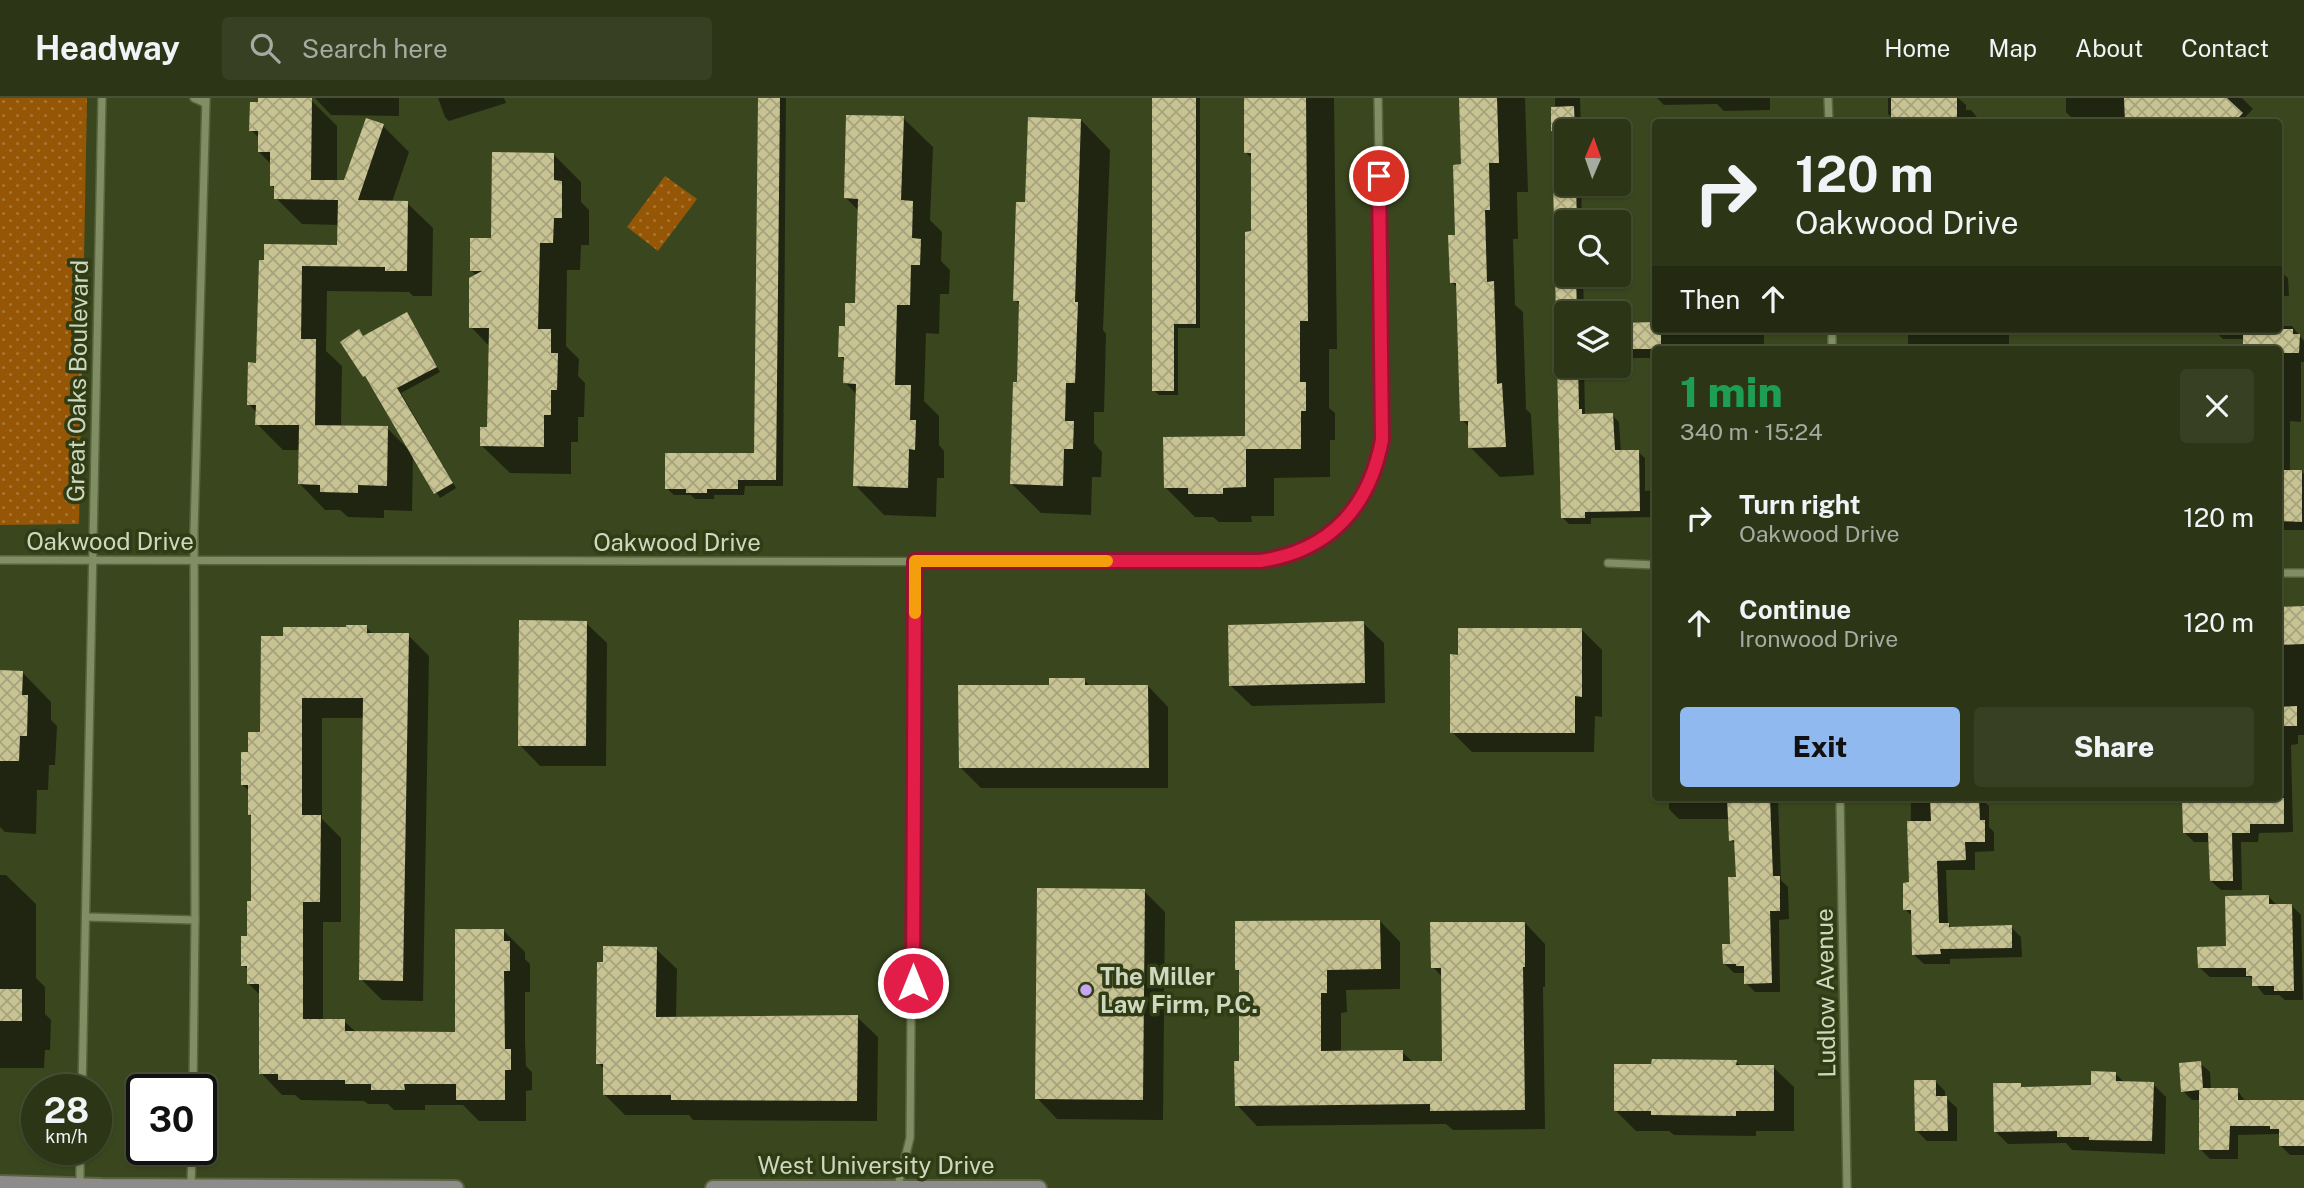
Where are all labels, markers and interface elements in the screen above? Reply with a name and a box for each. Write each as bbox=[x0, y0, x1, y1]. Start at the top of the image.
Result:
search box bbox=[222, 17, 712, 80]
text: Headway bbox=[35, 29, 180, 67]
icon: search bbox=[246, 29, 284, 67]
text: Search here bbox=[302, 33, 448, 64]
text: Home bbox=[1884, 34, 1950, 62]
text: Map bbox=[1988, 34, 2037, 62]
text: About bbox=[2075, 34, 2143, 62]
text: Contact bbox=[2181, 34, 2269, 62]
north arrow bbox=[1554, 119, 1631, 196]
map controls bbox=[1554, 119, 1631, 378]
text: 120 m bbox=[1795, 145, 1934, 203]
pin bbox=[1349, 146, 1409, 206]
icon: right bbox=[1680, 147, 1771, 238]
icon: arrive bbox=[1360, 157, 1398, 195]
text: Oakwood Drive bbox=[1795, 204, 2019, 241]
button: search bbox=[1554, 210, 1631, 287]
street label: Great Oaks Boulevard bbox=[61, 260, 93, 502]
icon: ahead bbox=[1754, 280, 1792, 318]
text: Then bbox=[1680, 284, 1740, 315]
button: layers bbox=[1554, 301, 1631, 378]
text: 1 min bbox=[1680, 367, 1783, 416]
button: close bbox=[2180, 369, 2254, 443]
text: 340 m · 15:24 bbox=[1680, 418, 1823, 445]
text: Turn right bbox=[1739, 489, 1861, 520]
icon: right bbox=[1680, 499, 1718, 537]
text: 120 m bbox=[2183, 502, 2254, 533]
text: Oakwood Drive bbox=[1739, 520, 1900, 547]
street label: Oakwood Drive bbox=[26, 527, 194, 555]
street label: Oakwood Drive bbox=[593, 528, 761, 556]
text: Continue bbox=[1739, 594, 1851, 625]
icon: ahead bbox=[1680, 604, 1718, 642]
text: 120 m bbox=[2183, 607, 2254, 638]
text: Ironwood Drive bbox=[1739, 625, 1898, 652]
button: Exit bbox=[1680, 707, 1960, 787]
button: Share bbox=[1974, 707, 2254, 787]
street label: Ludlow Avenue bbox=[1810, 908, 1840, 1078]
position arrow bbox=[876, 946, 950, 1020]
place label: The Miller Law Firm, P.C. bbox=[1100, 962, 1258, 1018]
marker: The Miller Law Firm, P.C. bbox=[1078, 982, 1094, 998]
speed limit sign: 30 bbox=[126, 1074, 217, 1165]
text: 28 bbox=[44, 1090, 89, 1131]
text: km/h bbox=[45, 1126, 88, 1147]
street label: West University Drive bbox=[757, 1151, 995, 1179]

